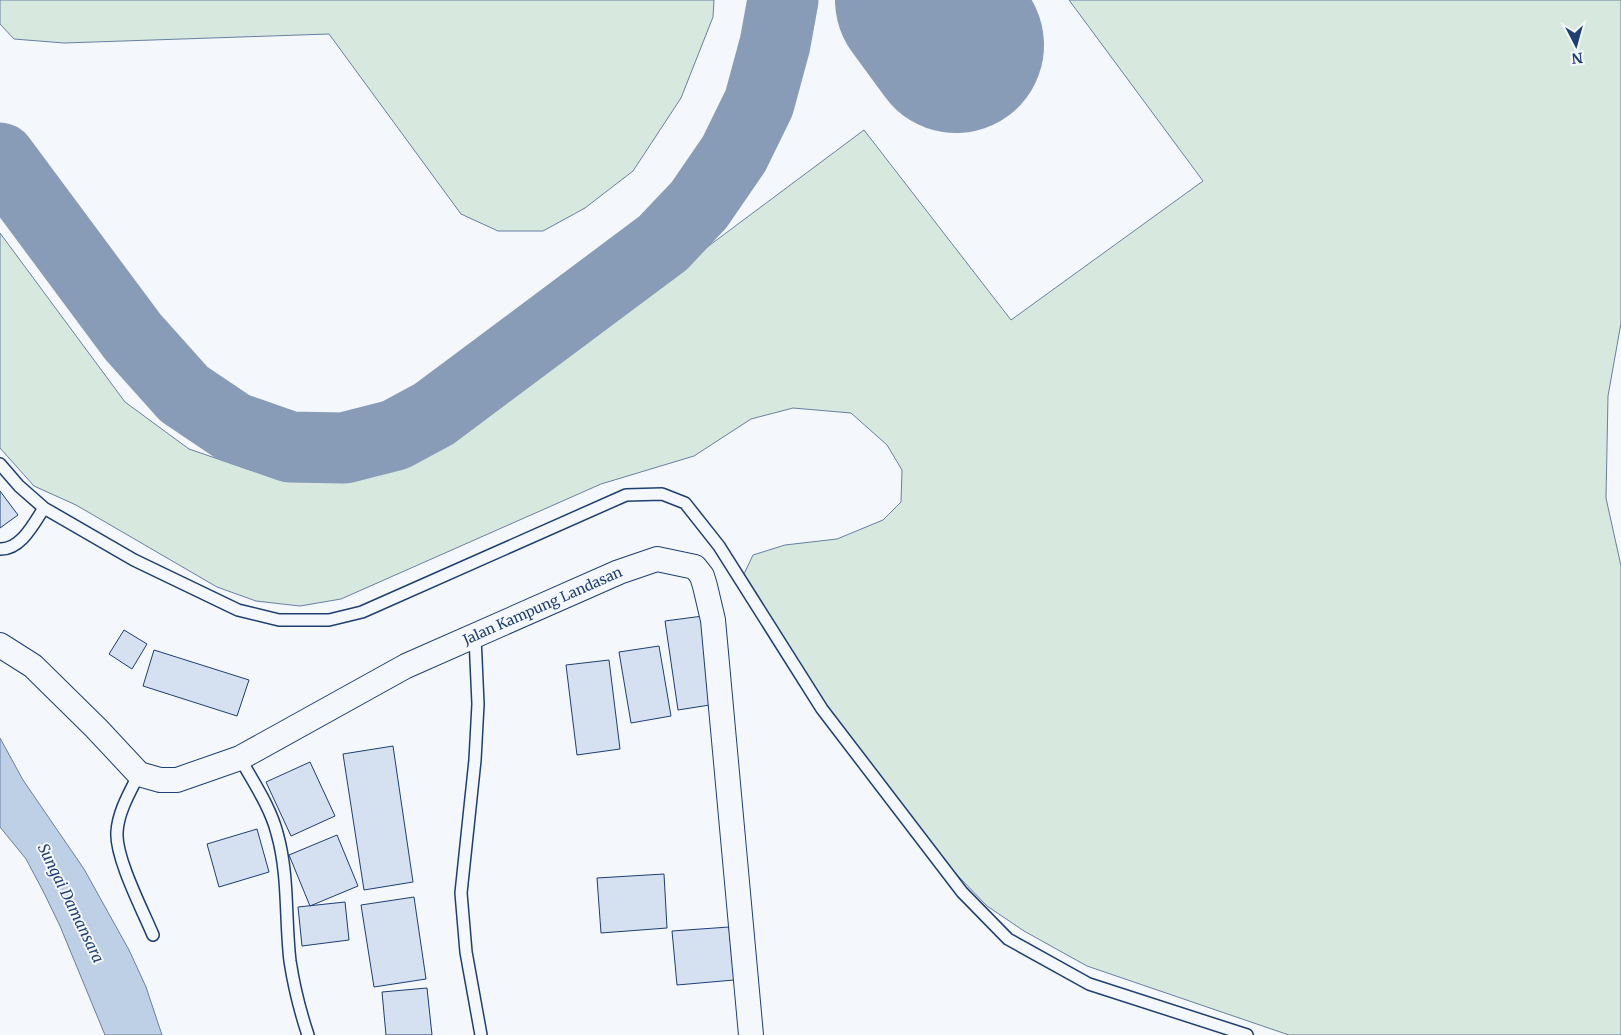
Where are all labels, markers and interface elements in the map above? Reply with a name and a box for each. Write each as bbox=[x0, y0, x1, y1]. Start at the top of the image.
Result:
north arrow bbox=[1551, 20, 1601, 70]
text: N bbox=[1571, 48, 1584, 67]
street label: Jalan Kampung Landasan bbox=[459, 563, 625, 649]
water label: Sungai Damansara bbox=[34, 840, 108, 966]

